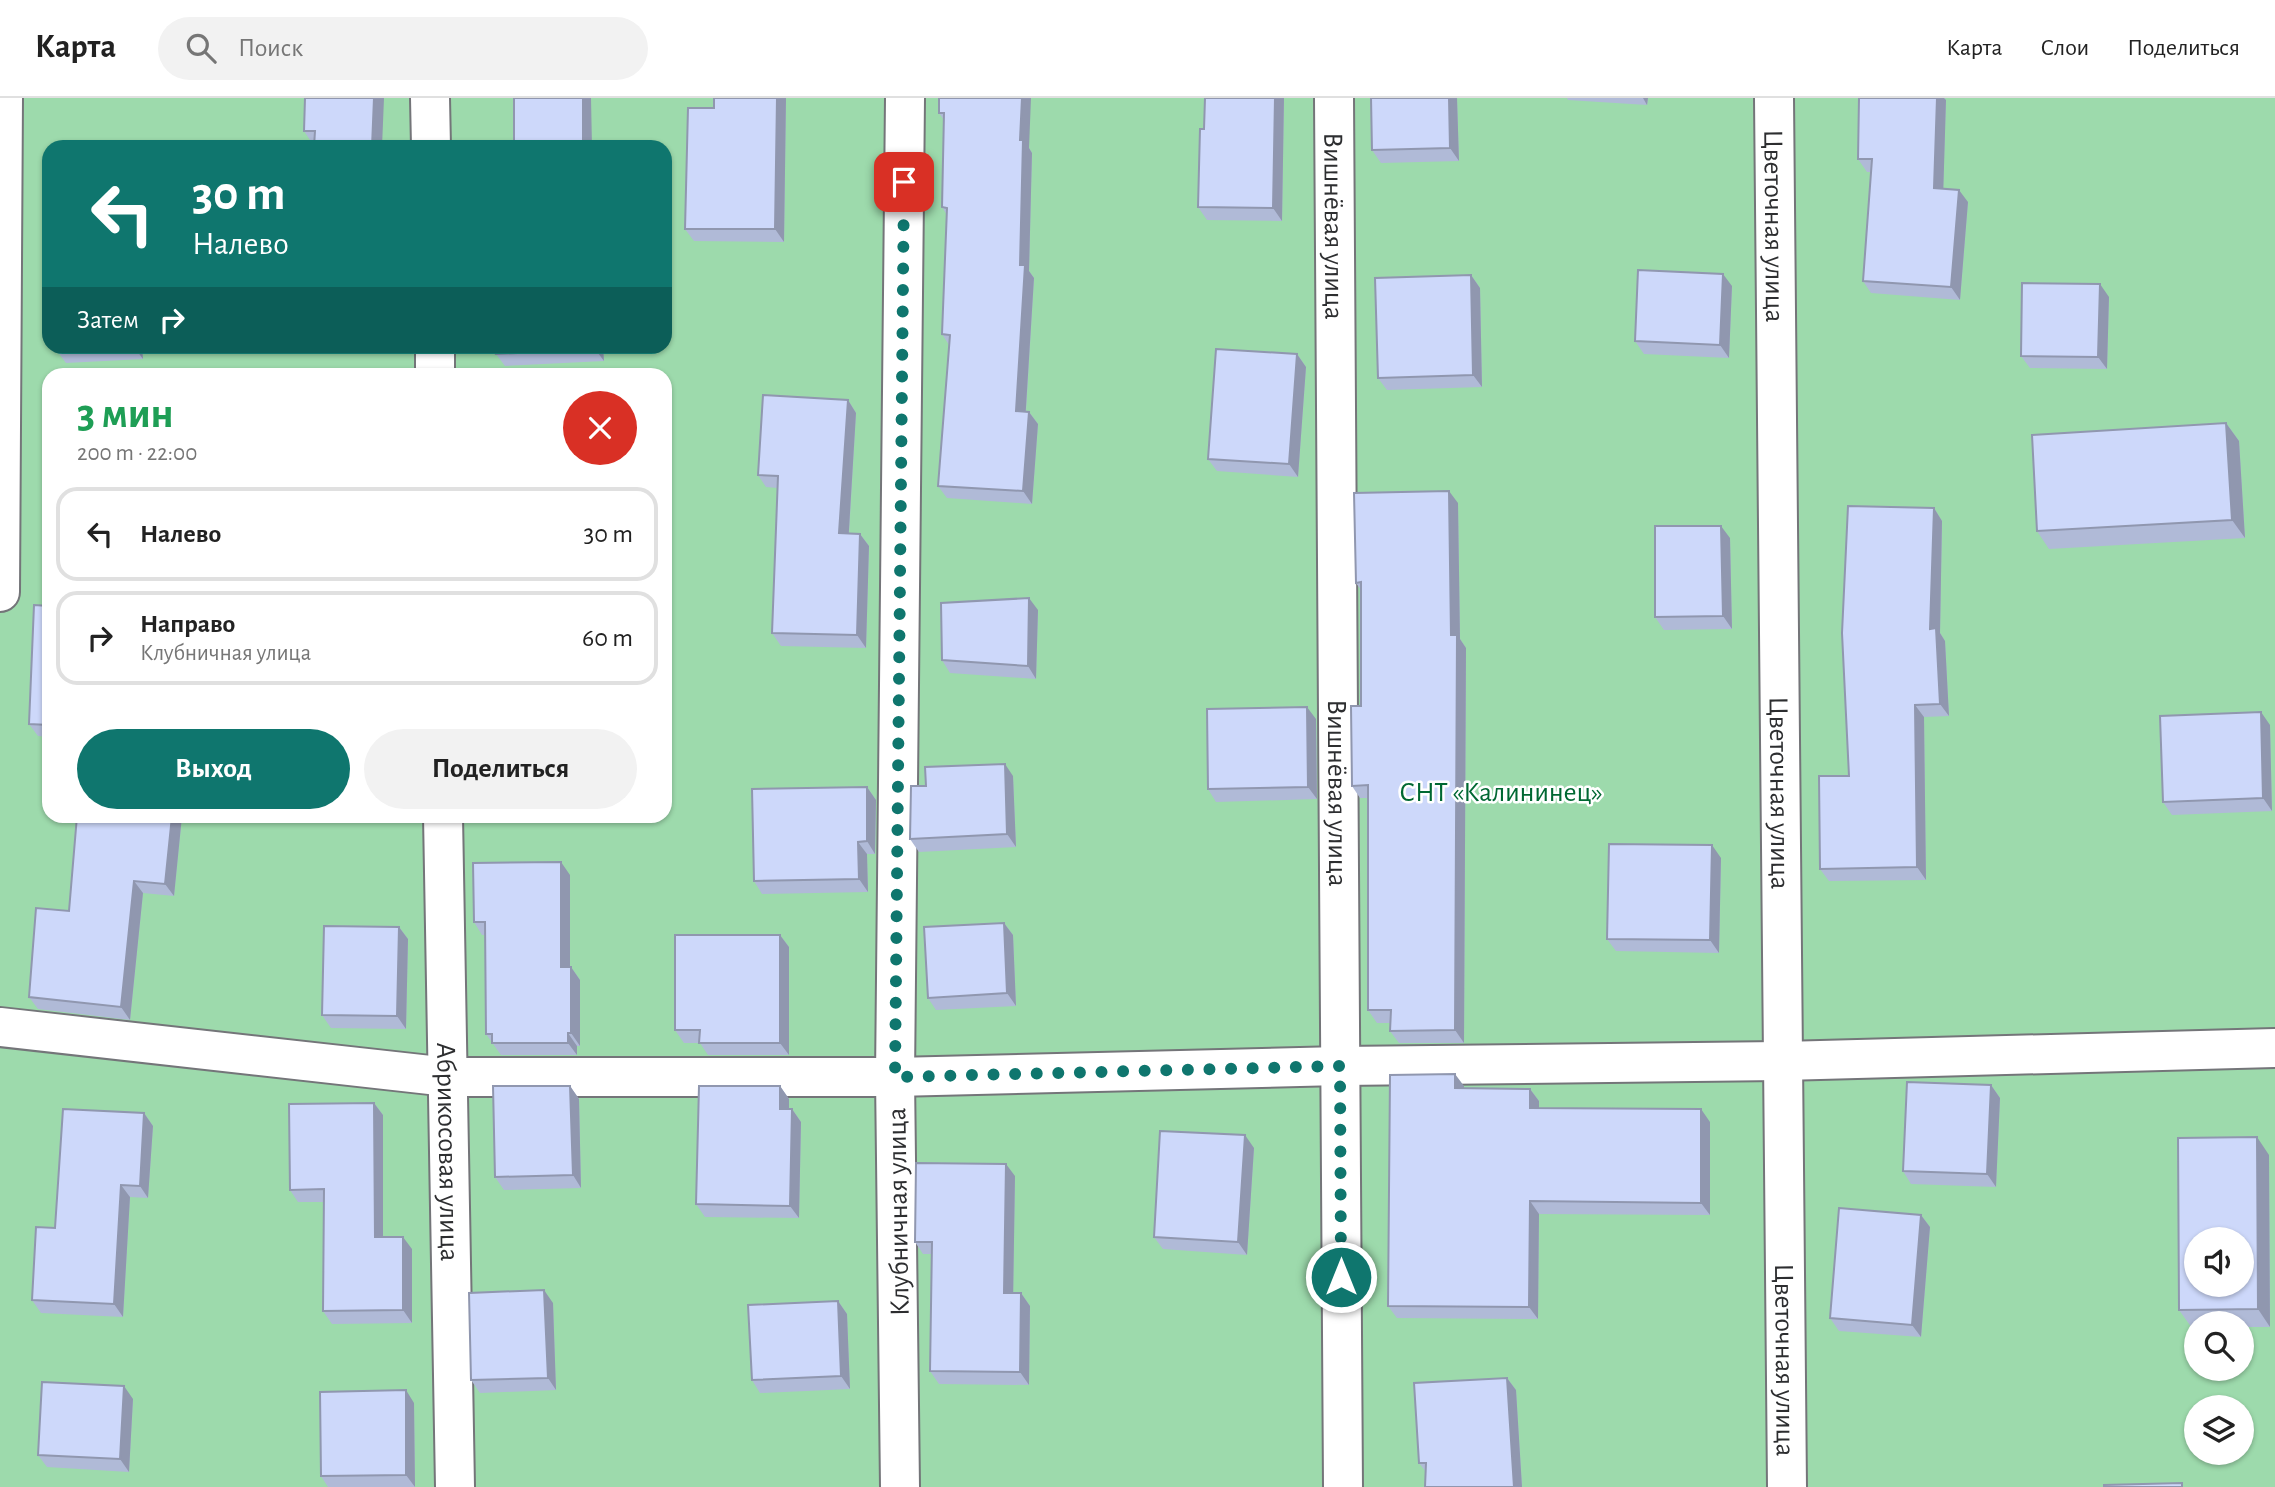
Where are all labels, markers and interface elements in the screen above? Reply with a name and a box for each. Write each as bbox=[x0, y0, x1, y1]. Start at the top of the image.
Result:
search box bbox=[158, 17, 648, 80]
icon: search bbox=[182, 29, 220, 67]
text: Карта bbox=[35, 31, 116, 64]
text: Поиск bbox=[238, 35, 303, 61]
text: Карта bbox=[1946, 36, 2002, 60]
text: Слои bbox=[2040, 36, 2089, 60]
text: Поделиться bbox=[2127, 36, 2240, 60]
street label: Цветочная улица bbox=[1758, 129, 1788, 323]
street label: Вишнёвая улица bbox=[1318, 132, 1347, 320]
pin bbox=[874, 152, 934, 212]
icon: arrive bbox=[885, 163, 923, 201]
icon: left bbox=[77, 168, 168, 259]
text: 30 m bbox=[192, 170, 286, 219]
text: Налево bbox=[192, 228, 289, 260]
icon: right bbox=[153, 301, 191, 339]
text: Затем bbox=[77, 307, 139, 333]
button: close bbox=[563, 391, 637, 465]
text: 3 мин bbox=[77, 393, 174, 435]
text: 200 m · 22:00 bbox=[77, 442, 197, 465]
icon: left bbox=[81, 515, 119, 553]
text: Налево bbox=[140, 521, 221, 547]
text: 30 m bbox=[583, 521, 633, 547]
text: Направо bbox=[140, 611, 235, 637]
icon: right bbox=[81, 619, 119, 657]
text: 60 m bbox=[582, 625, 633, 651]
text: Клубничная улица bbox=[140, 642, 311, 665]
street label: Цветочная улица bbox=[1764, 696, 1793, 890]
street label: Вишнёвая улица bbox=[1322, 699, 1351, 887]
button: Выход bbox=[77, 729, 350, 809]
button: Поделиться bbox=[364, 729, 637, 809]
park label: СНТ «Калининец» bbox=[1399, 779, 1603, 807]
street label: Абрикосовая улица bbox=[431, 1042, 463, 1262]
street label: Клубничная улица bbox=[883, 1107, 915, 1316]
map controls bbox=[2184, 1227, 2254, 1465]
button: sound bbox=[2184, 1227, 2254, 1297]
position arrow bbox=[1304, 1240, 1378, 1314]
street label: Цветочная улица bbox=[1769, 1263, 1799, 1457]
button: search bbox=[2184, 1311, 2254, 1381]
button: layers bbox=[2184, 1395, 2254, 1465]

